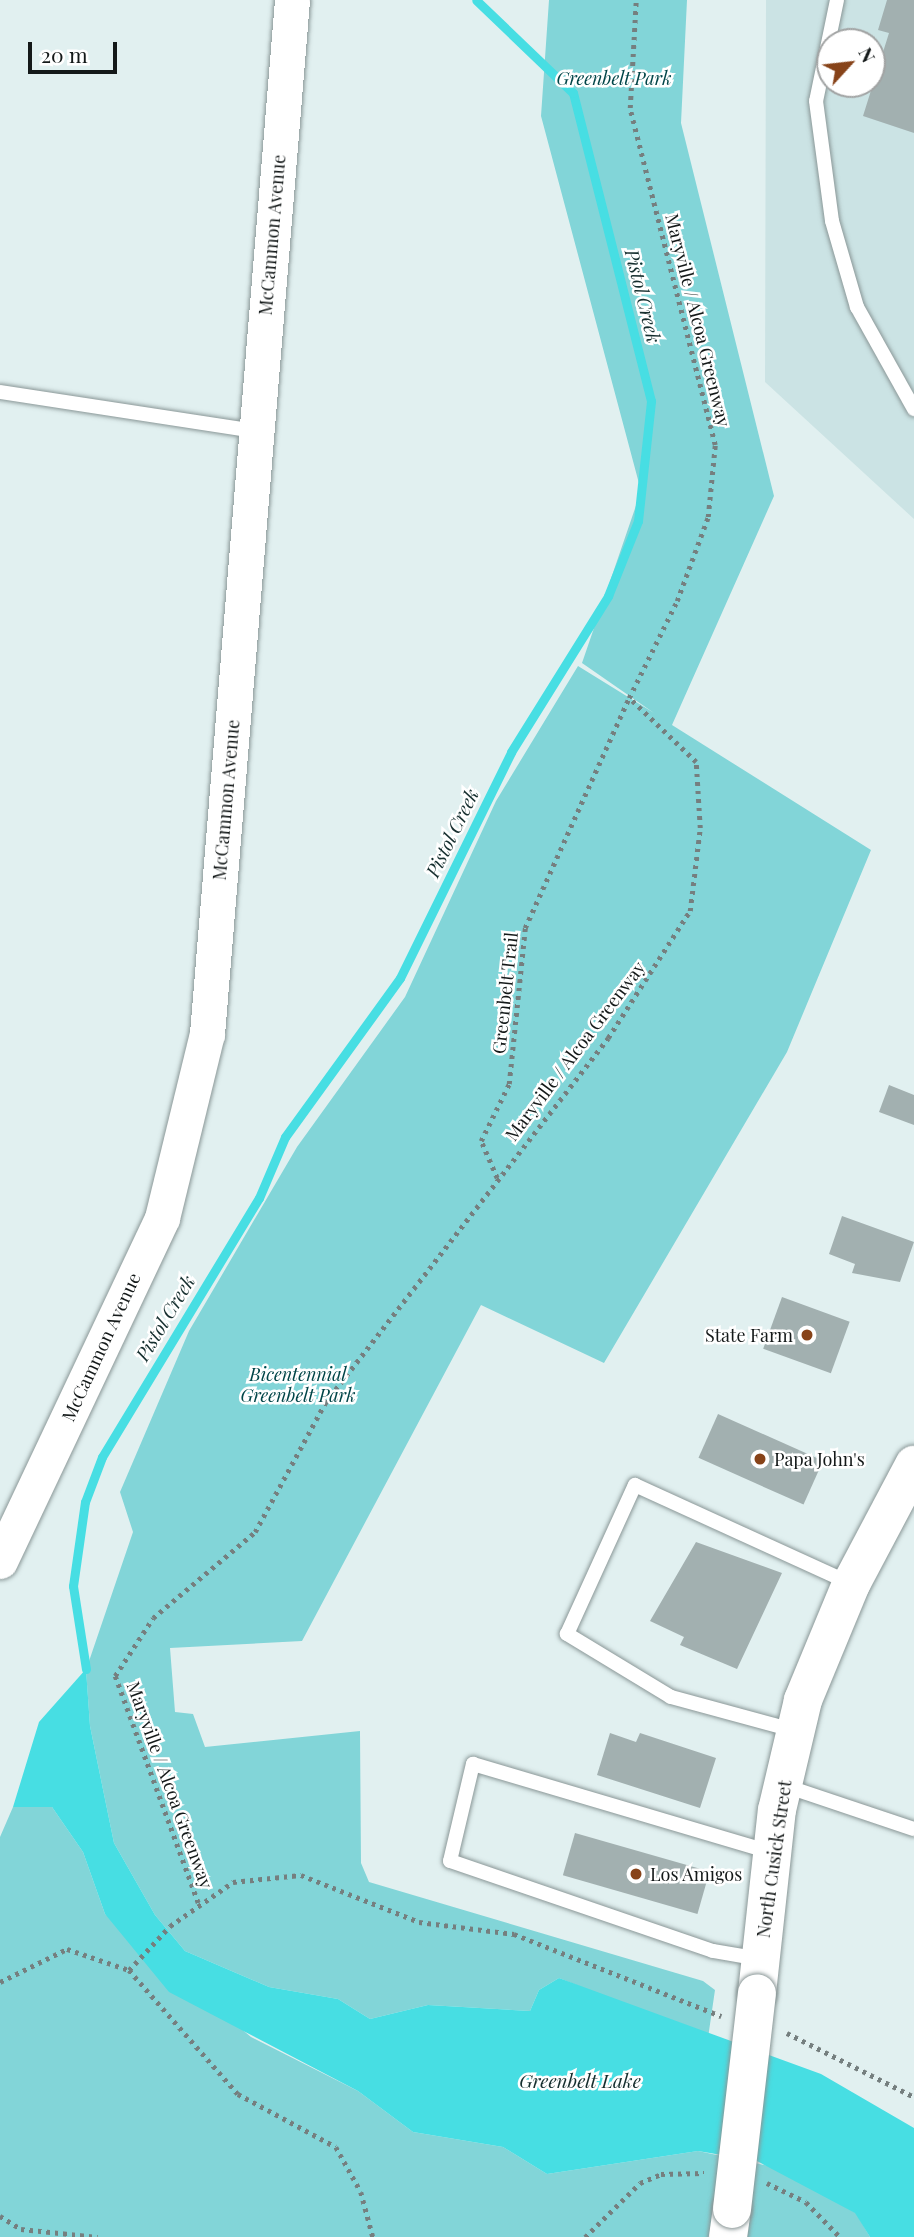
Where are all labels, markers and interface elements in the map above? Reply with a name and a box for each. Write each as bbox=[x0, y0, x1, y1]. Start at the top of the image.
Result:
scale bar bbox=[32, 28, 121, 72]
north arrow bbox=[816, 28, 886, 98]
text: 20 m bbox=[41, 40, 88, 68]
text: N bbox=[853, 42, 883, 66]
park label: Greenbelt Park bbox=[556, 67, 672, 89]
street label: McCammon Avenue bbox=[254, 153, 290, 317]
street label: Maryville / Alcoa Greenway bbox=[661, 211, 735, 429]
water label: Pistol Creek bbox=[620, 246, 666, 346]
street label: McCammon Avenue bbox=[208, 718, 244, 882]
water label: Pistol Creek bbox=[421, 785, 483, 881]
street label: Greenbelt Trail bbox=[488, 931, 522, 1055]
street label: Maryville / Alcoa Greenway bbox=[500, 957, 650, 1145]
street label: McCammon Avenue bbox=[57, 1269, 145, 1425]
water label: Pistol Creek bbox=[130, 1271, 200, 1365]
place label: State Farm bbox=[705, 1324, 793, 1346]
marker: State Farm bbox=[799, 1327, 815, 1343]
park label: Bicentennial Greenbelt Park bbox=[240, 1364, 356, 1406]
place label: Papa John's bbox=[774, 1448, 865, 1470]
marker: Papa John's bbox=[752, 1451, 768, 1467]
street label: Maryville / Alcoa Greenway bbox=[122, 1678, 218, 1892]
street label: North Cusick Street bbox=[752, 1779, 796, 1939]
place label: Los Amigos bbox=[650, 1863, 743, 1885]
marker: Los Amigos bbox=[628, 1866, 644, 1882]
water label: Greenbelt Lake bbox=[519, 2070, 641, 2092]

